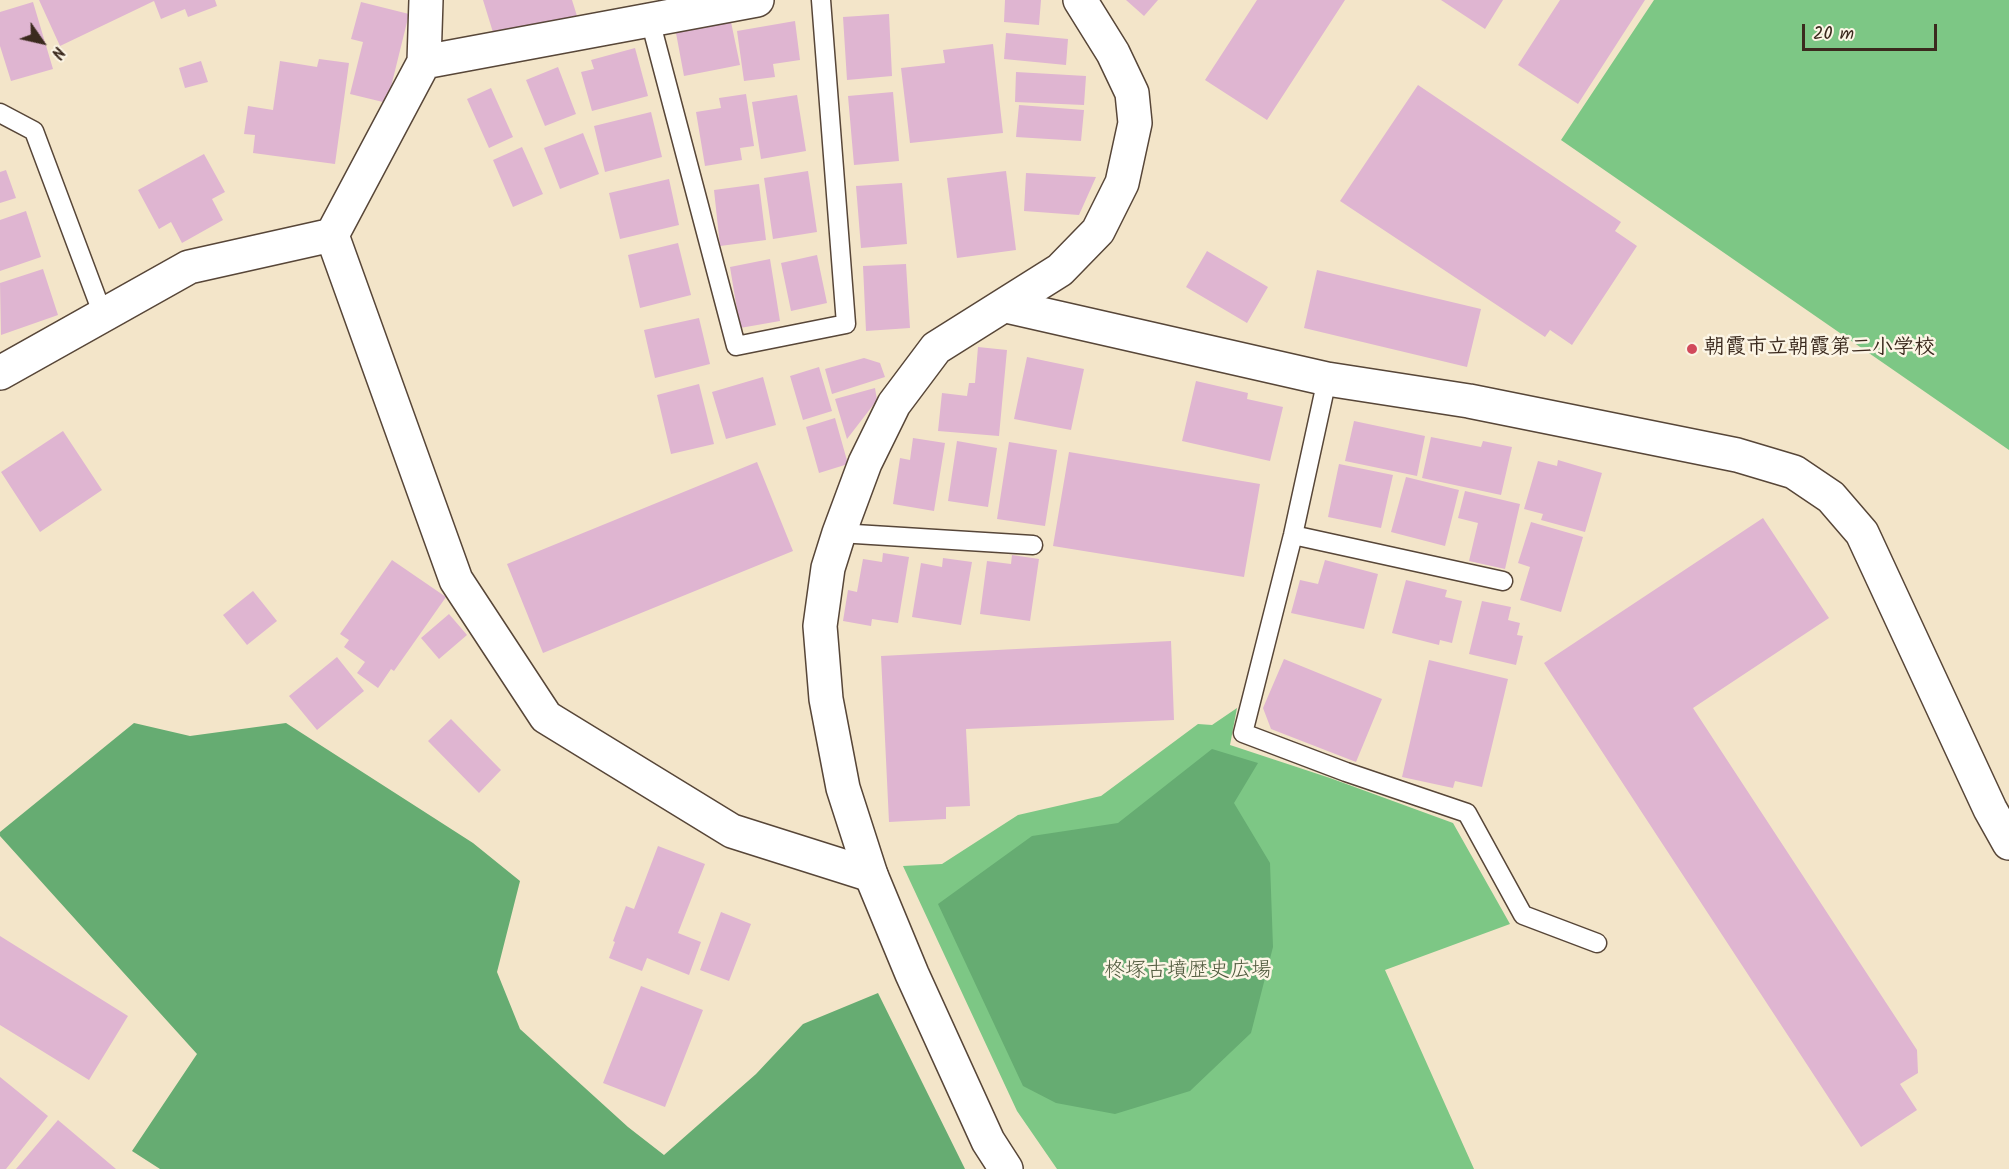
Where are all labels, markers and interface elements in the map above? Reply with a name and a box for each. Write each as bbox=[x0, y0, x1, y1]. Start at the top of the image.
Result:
north arrow bbox=[12, 12, 72, 72]
scale bar bbox=[1805, 12, 1940, 50]
text: 20 m bbox=[1813, 20, 1854, 49]
text: N bbox=[44, 41, 71, 64]
place label: 朝霞市立朝霞第二小学校 bbox=[1704, 336, 1935, 362]
marker: 朝霞市立朝霞第二小学校 bbox=[1685, 342, 1699, 356]
park label: 柊塚古墳歴史広場 bbox=[1104, 959, 1272, 985]

